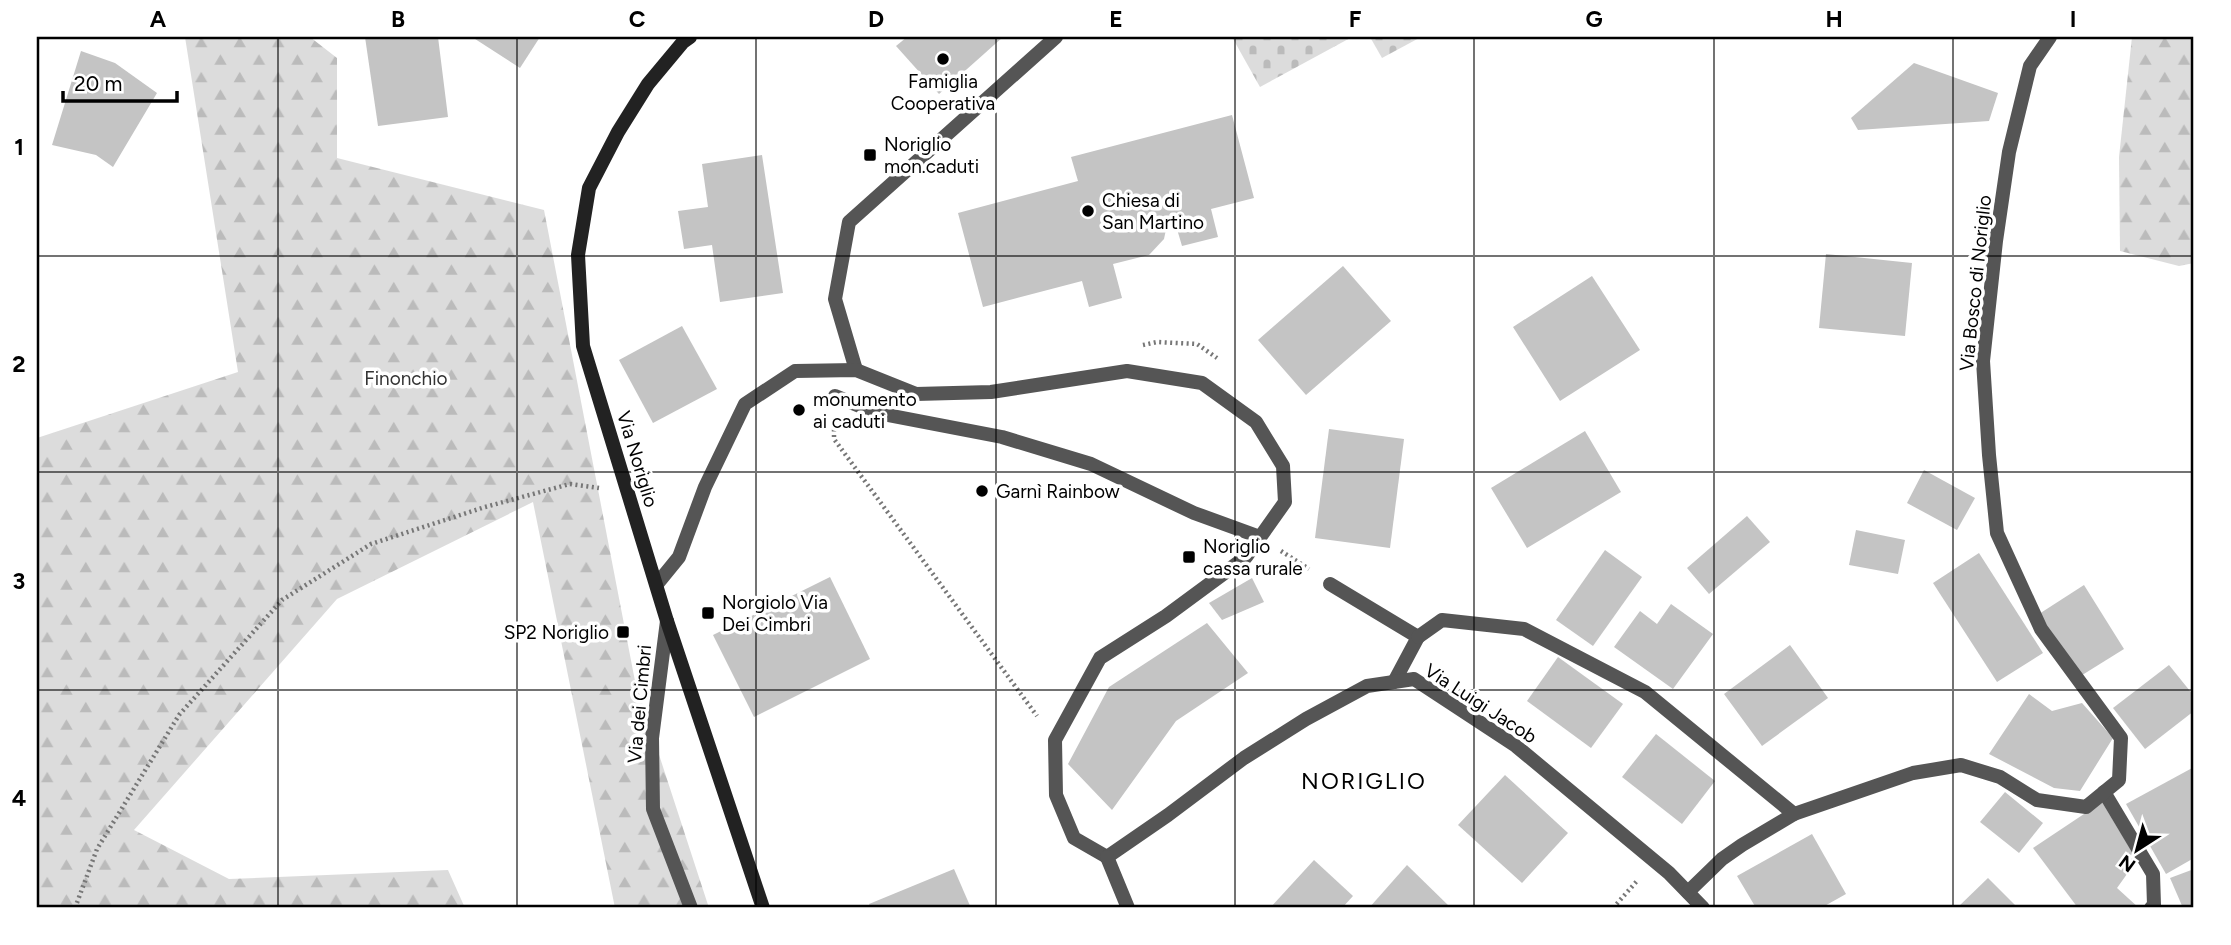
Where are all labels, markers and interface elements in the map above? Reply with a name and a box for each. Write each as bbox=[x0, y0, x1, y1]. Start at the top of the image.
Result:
text: A bbox=[150, 5, 167, 33]
text: B bbox=[391, 5, 405, 33]
text: C bbox=[629, 5, 646, 33]
text: D bbox=[868, 5, 884, 33]
text: E bbox=[1109, 5, 1123, 33]
text: F bbox=[1349, 5, 1362, 33]
text: G bbox=[1585, 5, 1603, 33]
text: H bbox=[1825, 5, 1843, 33]
text: I bbox=[2070, 5, 2076, 33]
marker: Famiglia Cooperativa bbox=[935, 51, 951, 67]
scale bar bbox=[63, 60, 177, 104]
place label: Famiglia Cooperativa bbox=[891, 70, 995, 115]
text: 20 m bbox=[74, 71, 122, 96]
text: 1 bbox=[14, 133, 24, 161]
place label: Noriglio mon.caduti bbox=[884, 133, 979, 178]
marker: Noriglio mon.caduti bbox=[862, 147, 878, 163]
place label: Chiesa di San Martino bbox=[1102, 189, 1204, 234]
street label: Via Bosco di Noriglio bbox=[1955, 194, 1996, 372]
marker: Chiesa di San Martino bbox=[1080, 203, 1096, 219]
text: 2 bbox=[12, 350, 26, 378]
park label: Finonchio bbox=[364, 367, 448, 390]
place label: monumento ai caduti bbox=[813, 388, 917, 433]
marker: monumento ai caduti bbox=[791, 402, 807, 418]
street label: Via Noriglio bbox=[612, 408, 663, 510]
place label: Garnì Rainbow bbox=[996, 480, 1120, 503]
marker: Garnì Rainbow bbox=[974, 483, 990, 499]
place label: Noriglio cassa rurale bbox=[1203, 535, 1303, 580]
marker: Noriglio cassa rurale bbox=[1181, 549, 1197, 565]
text: 3 bbox=[13, 567, 25, 595]
place label: Norgiolo Via Dei Cimbri bbox=[722, 591, 828, 636]
marker: Norgiolo Via Dei Cimbri bbox=[700, 605, 716, 621]
place label: SP2 Noriglio bbox=[504, 621, 609, 644]
marker: SP2 Noriglio bbox=[615, 624, 631, 640]
street label: Via dei Cimbri bbox=[623, 644, 656, 764]
street label: Via Luigi Jacob bbox=[1420, 659, 1541, 748]
district label: NORIGLIO bbox=[1301, 767, 1427, 795]
text: 4 bbox=[12, 784, 26, 812]
north arrow bbox=[2102, 816, 2172, 886]
text: N bbox=[2115, 850, 2140, 877]

